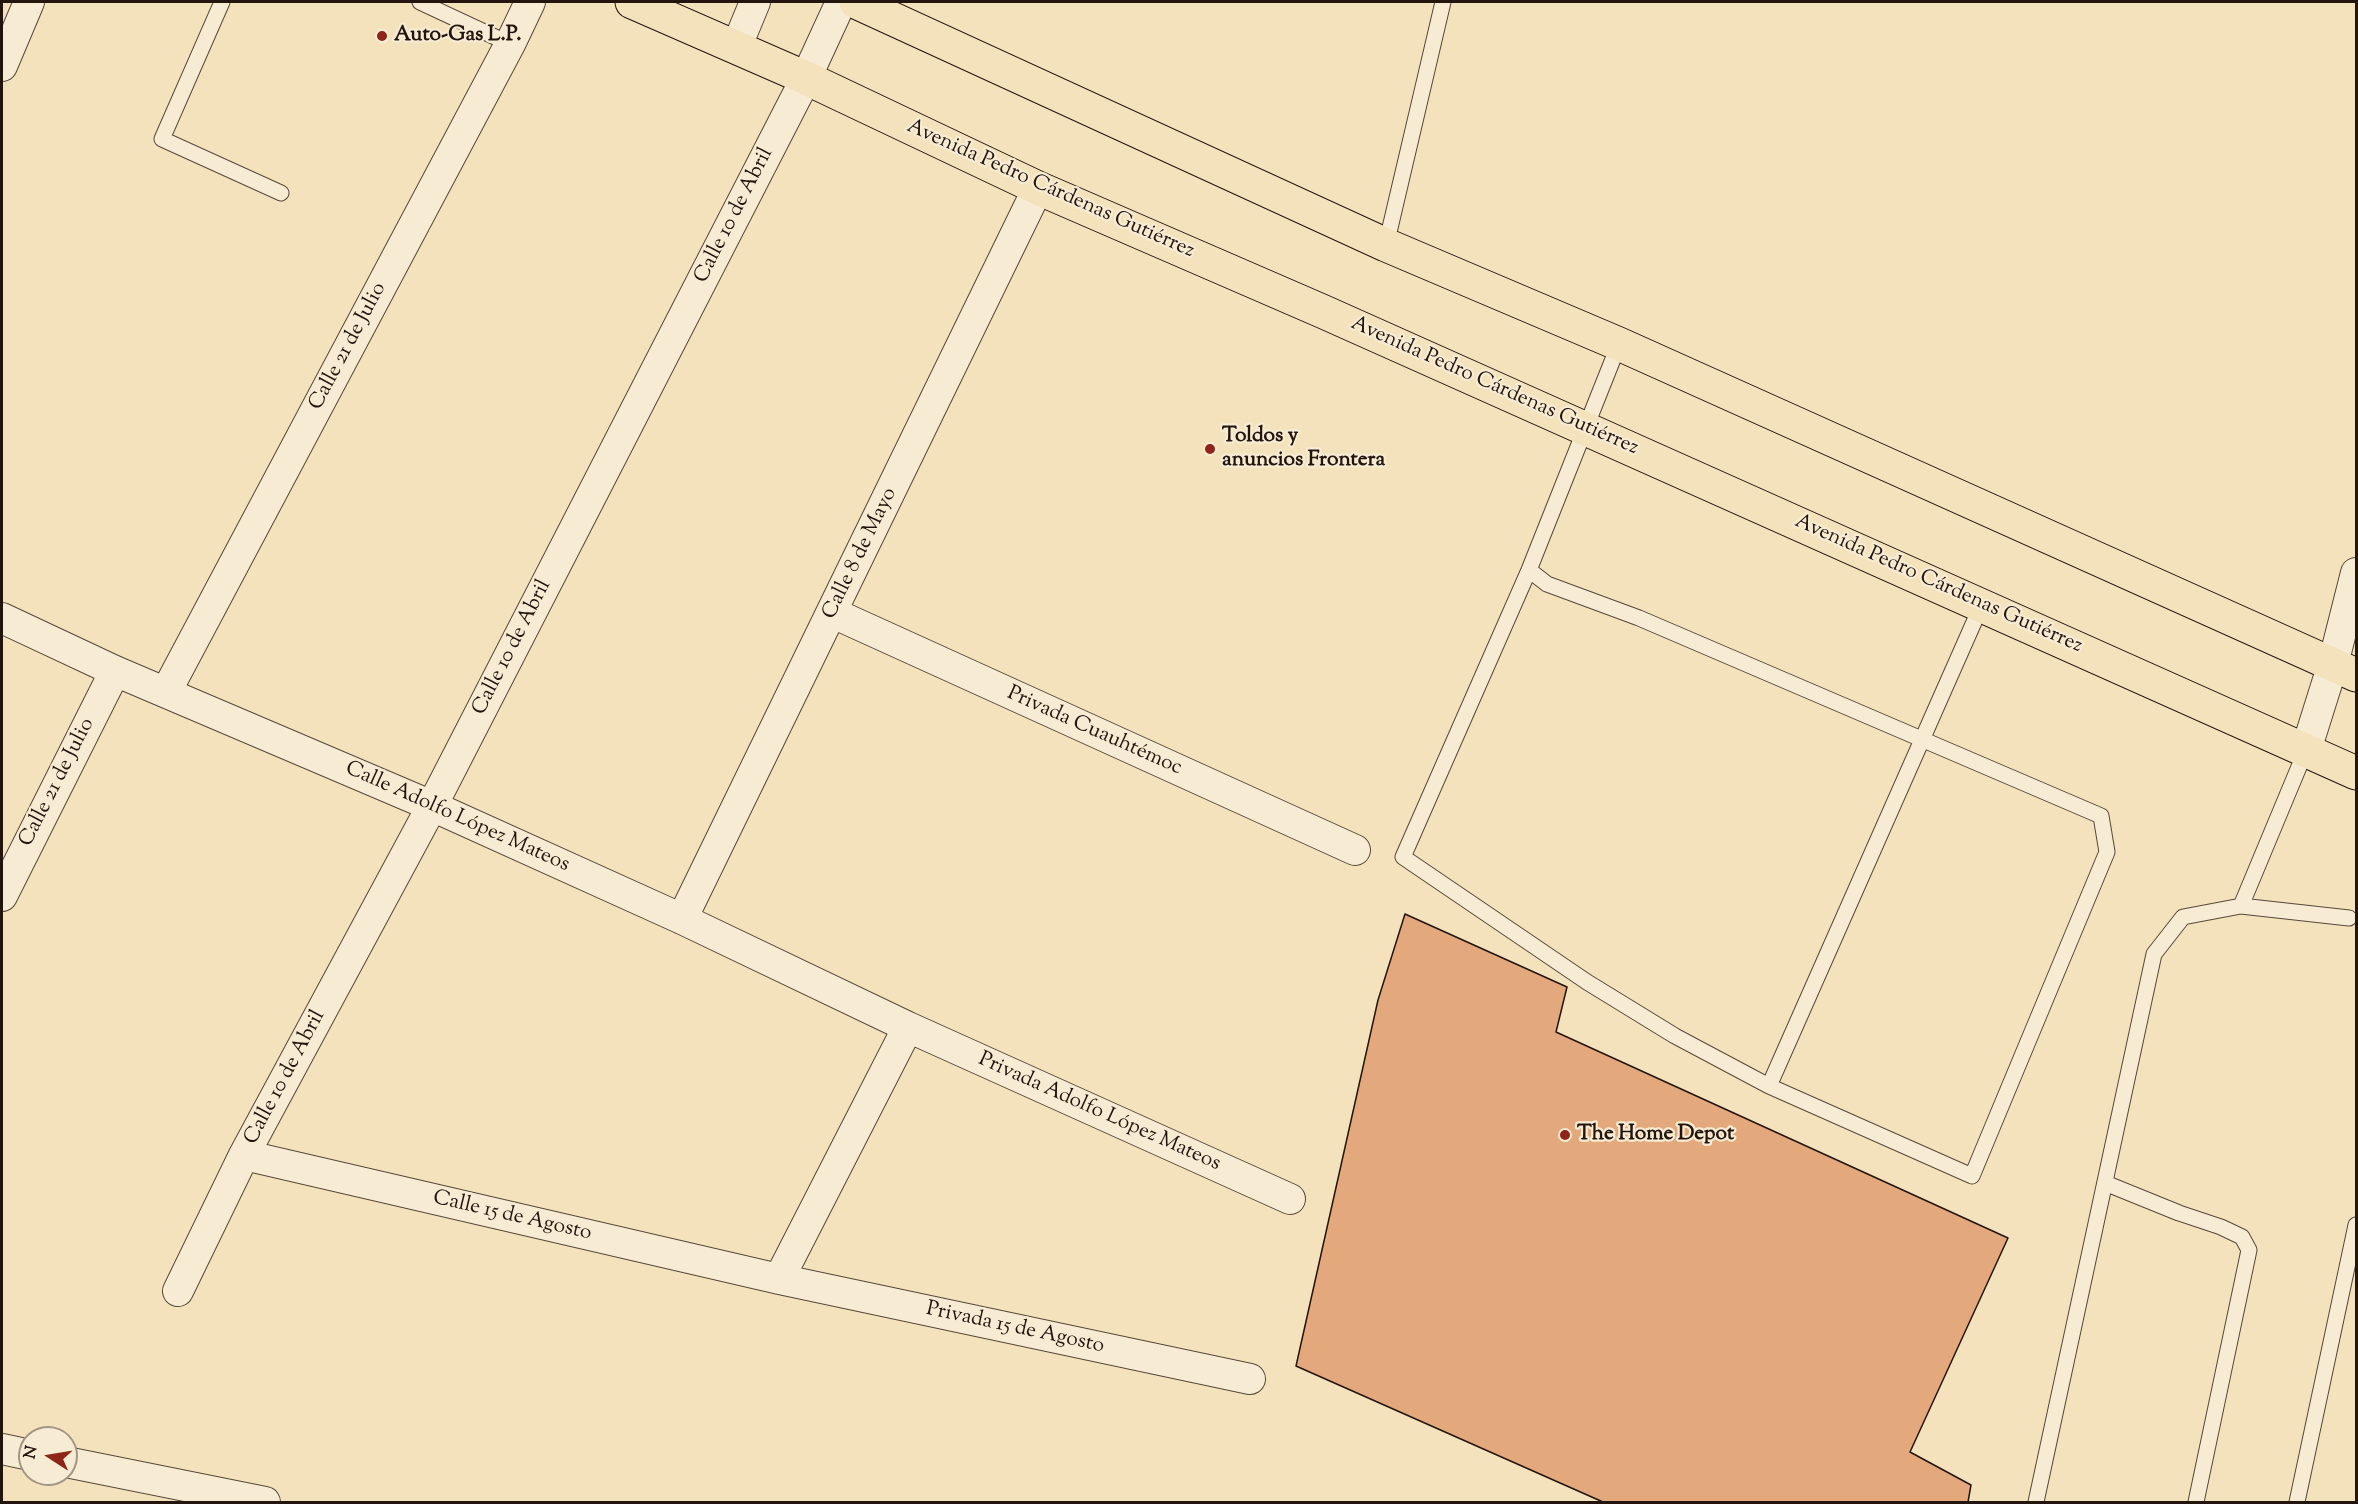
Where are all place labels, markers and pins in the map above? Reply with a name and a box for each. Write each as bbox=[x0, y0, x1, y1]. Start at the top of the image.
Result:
place label: Auto-Gas L.P. bbox=[394, 23, 521, 49]
marker: Auto-Gas L.P. bbox=[375, 29, 389, 43]
place label: Toldos y anuncios Frontera bbox=[1222, 424, 1385, 474]
marker: Toldos y anuncios Frontera bbox=[1203, 442, 1217, 456]
place label: The Home Depot bbox=[1577, 1122, 1734, 1148]
marker: The Home Depot bbox=[1558, 1128, 1572, 1142]

